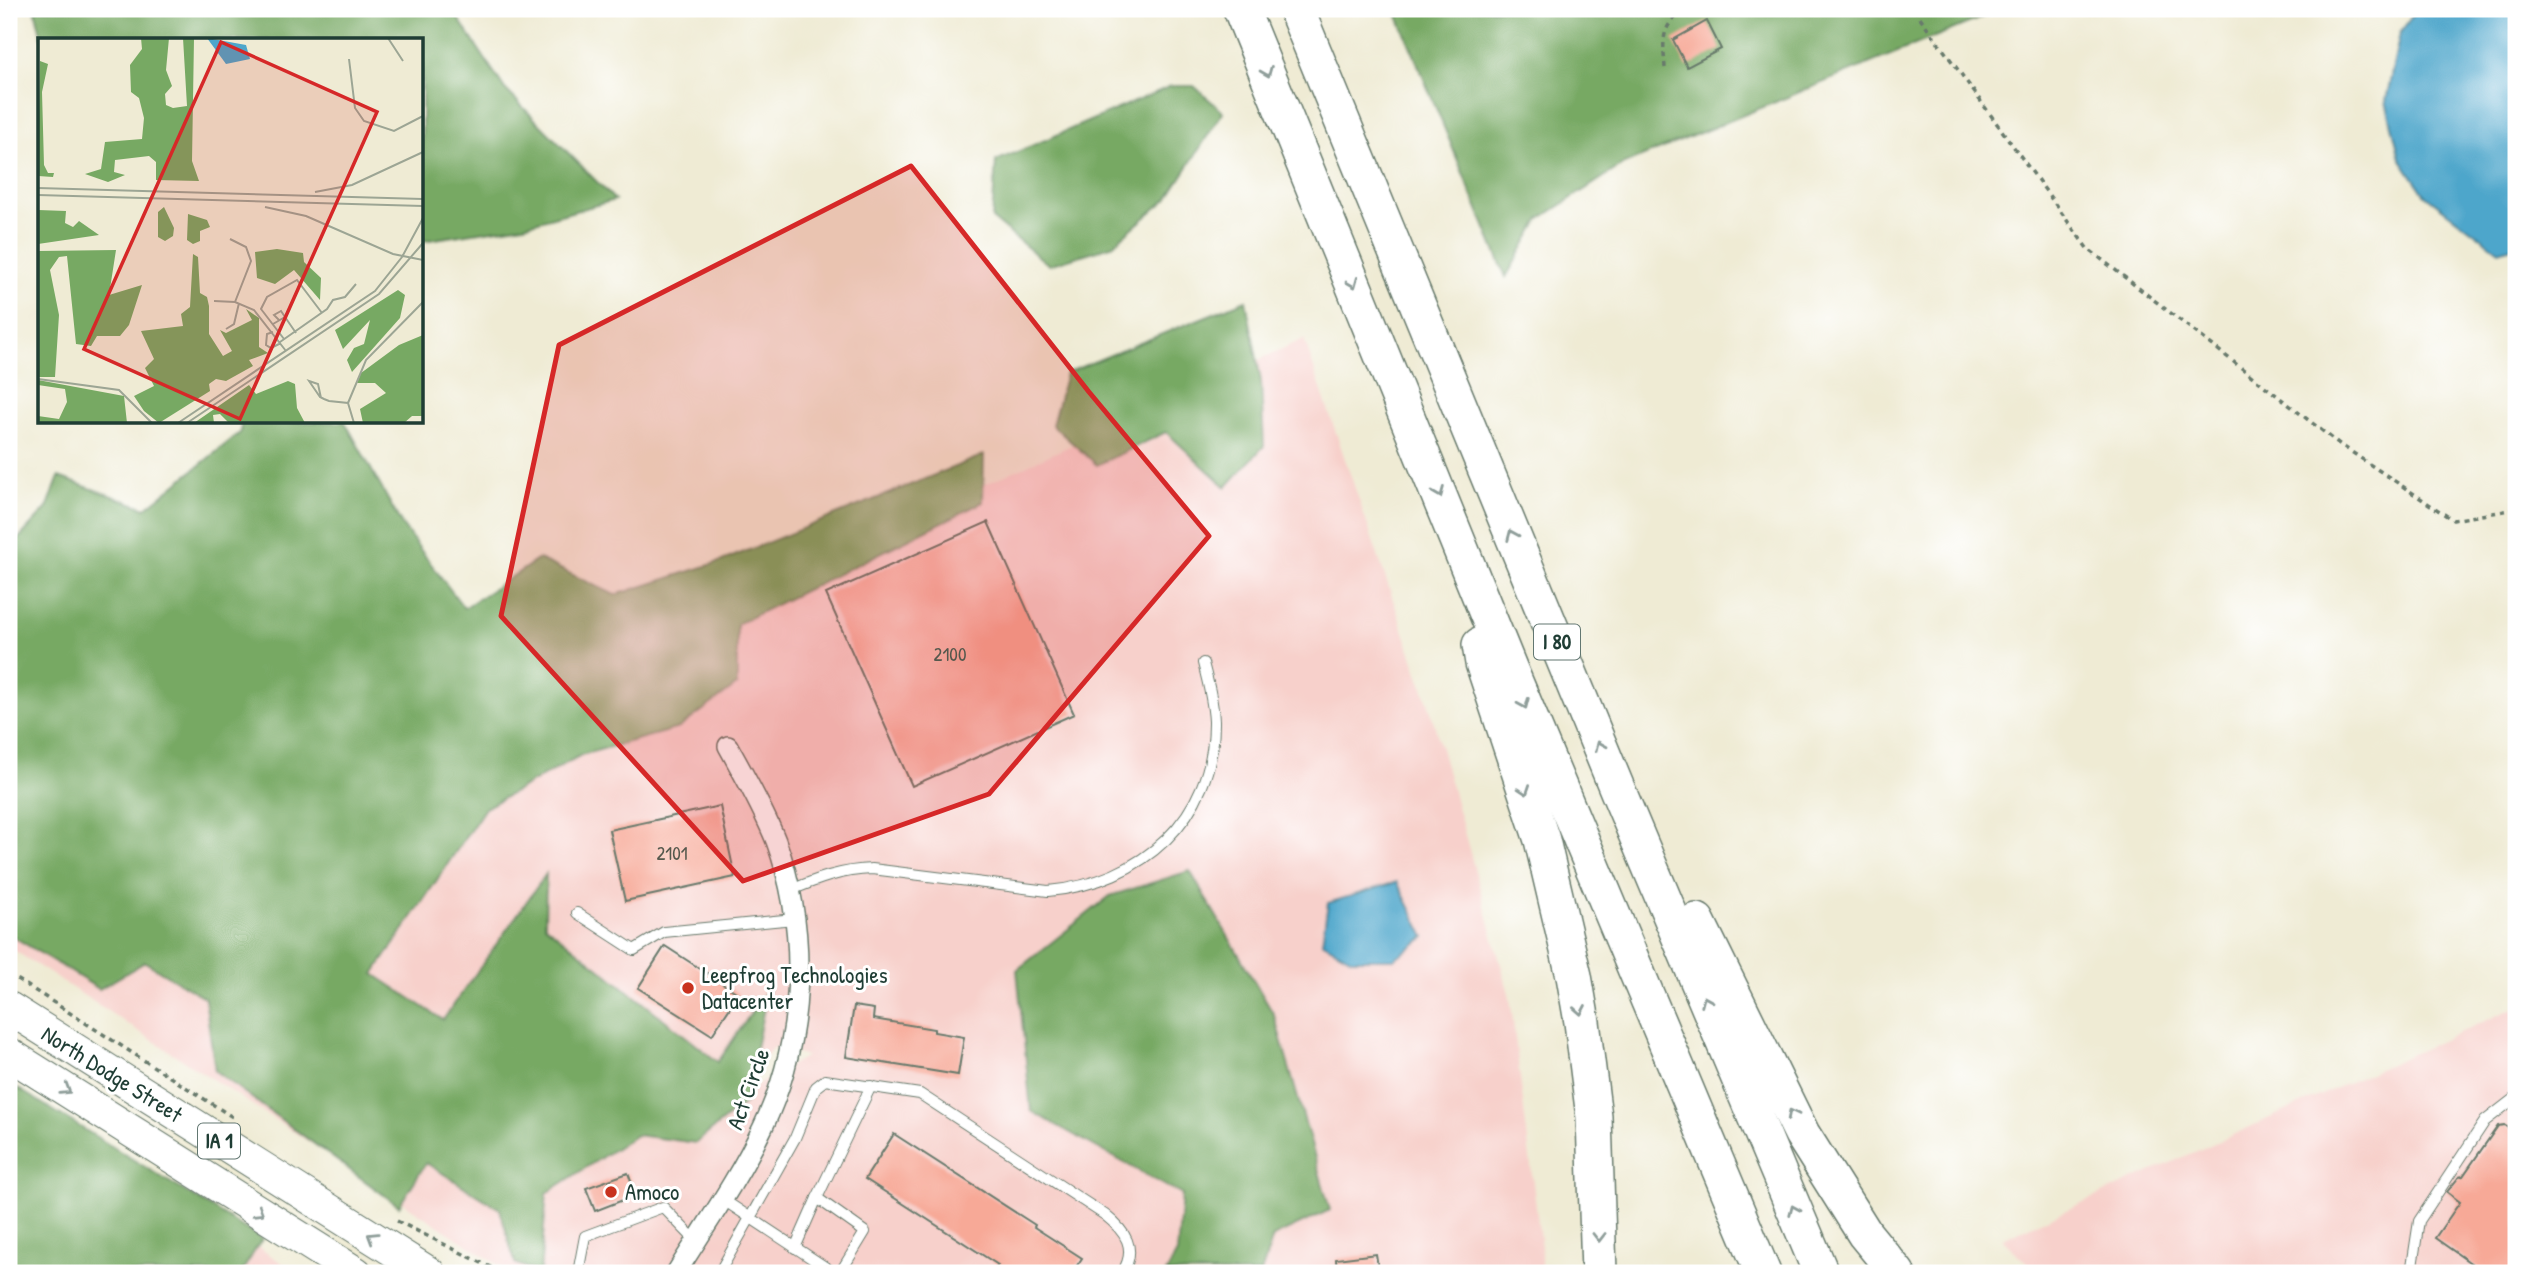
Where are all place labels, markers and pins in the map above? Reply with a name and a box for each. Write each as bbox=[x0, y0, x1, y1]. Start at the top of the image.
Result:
place label: Leepfrog Technologies Datacenter bbox=[702, 959, 888, 1016]
marker: Leepfrog Technologies Datacenter bbox=[680, 980, 696, 996]
place label: Amoco bbox=[625, 1176, 679, 1207]
marker: Amoco bbox=[603, 1184, 619, 1200]

